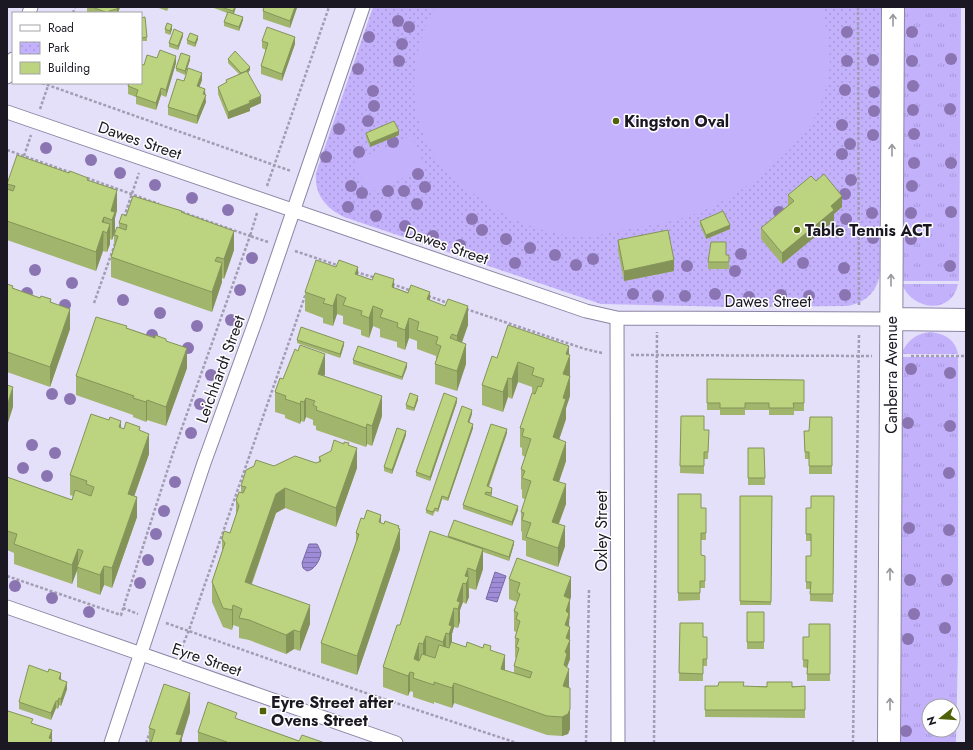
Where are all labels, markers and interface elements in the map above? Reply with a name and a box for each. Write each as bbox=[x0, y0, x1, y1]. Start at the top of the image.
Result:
legend bbox=[12, 12, 142, 84]
one-way arrow bbox=[889, 14, 897, 27]
text: Road bbox=[48, 19, 74, 37]
text: Park bbox=[48, 39, 70, 57]
text: Building bbox=[48, 59, 90, 77]
place label: Kingston Oval bbox=[624, 110, 729, 133]
street label: Dawes Street bbox=[95, 115, 185, 166]
marker: Kingston Oval bbox=[611, 116, 621, 126]
one-way arrow bbox=[888, 144, 896, 157]
place label: Table Tennis ACT bbox=[805, 219, 932, 242]
street label: Dawes Street bbox=[402, 220, 492, 271]
marker: Table Tennis ACT bbox=[792, 225, 802, 235]
one-way arrow bbox=[887, 274, 895, 287]
street label: Dawes Street bbox=[725, 290, 812, 313]
street label: Leichhardt Street bbox=[190, 312, 251, 426]
street label: Canberra Avenue bbox=[880, 316, 903, 434]
street label: Oxley Street bbox=[590, 490, 613, 572]
one-way arrow bbox=[887, 568, 894, 581]
street label: Eyre Street bbox=[169, 637, 245, 682]
place label: Eyre Street after Ovens Street bbox=[271, 691, 394, 732]
one-way arrow bbox=[886, 698, 894, 711]
north arrow bbox=[921, 698, 961, 738]
marker: Eyre Street after Ovens Street bbox=[258, 706, 268, 716]
text: N bbox=[923, 714, 940, 727]

